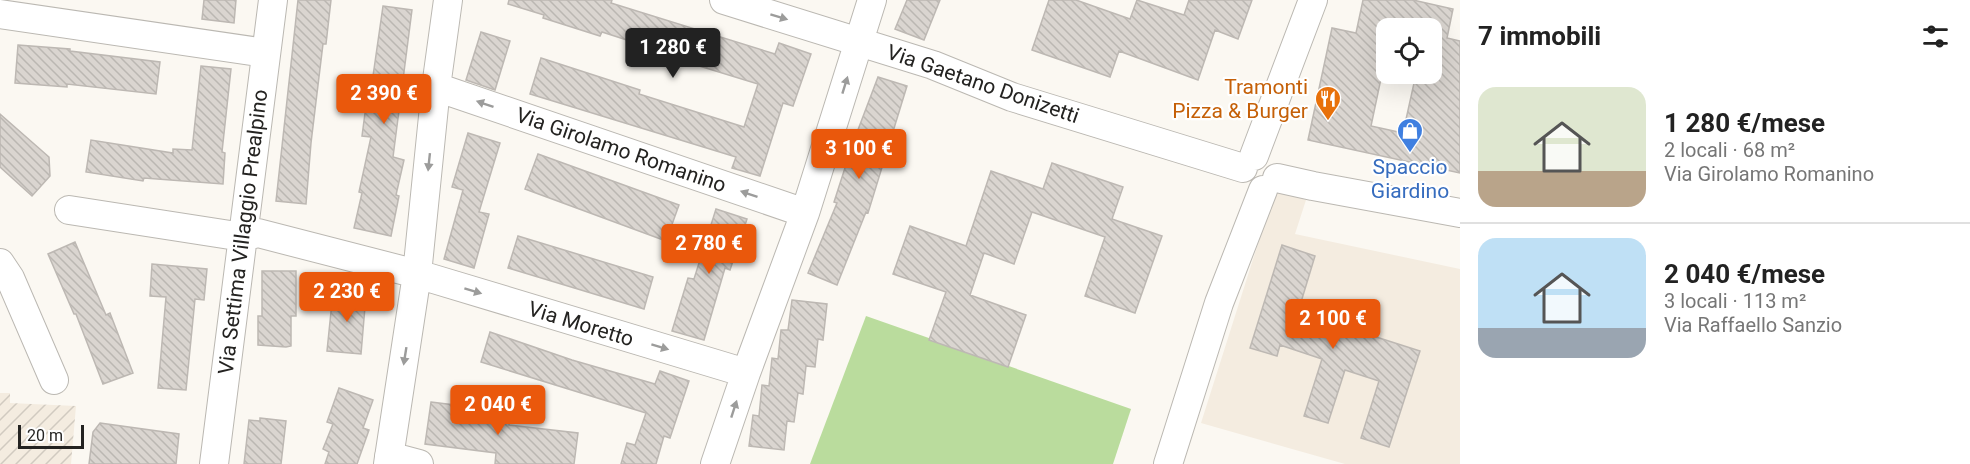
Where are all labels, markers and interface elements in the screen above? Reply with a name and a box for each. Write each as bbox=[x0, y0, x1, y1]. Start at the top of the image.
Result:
one-way arrow bbox=[770, 13, 788, 22]
map controls bbox=[1376, 18, 1442, 84]
button: locate bbox=[1376, 18, 1442, 84]
icon: filters bbox=[1919, 20, 1952, 53]
text: 7 immobili bbox=[1478, 21, 1601, 51]
pin: 1 280 € bbox=[618, 28, 728, 79]
text: 1 280 € bbox=[639, 35, 707, 59]
street label: Via Gaetano Donizetti bbox=[884, 40, 1082, 128]
pin: 2 390 € bbox=[329, 74, 439, 125]
place label: Tramonti Pizza & Burger bbox=[1172, 75, 1308, 123]
one-way arrow bbox=[841, 76, 850, 94]
text: 2 390 € bbox=[350, 81, 418, 105]
restaurant icon: Tramonti Pizza & Burger bbox=[1313, 84, 1343, 122]
street label: Via Settima Villaggio Prealpino bbox=[214, 88, 272, 376]
one-way arrow bbox=[476, 99, 494, 109]
street label: Via Girolamo Romanino bbox=[513, 103, 729, 197]
text: 1 280 €/mese bbox=[1664, 108, 1825, 138]
icon: home bbox=[1526, 111, 1598, 183]
shop icon: Spaccio Giardino bbox=[1395, 116, 1425, 154]
pin: 3 100 € bbox=[804, 129, 914, 180]
text: 3 100 € bbox=[825, 136, 893, 160]
text: 2 locali · 68 m² bbox=[1664, 138, 1795, 162]
one-way arrow bbox=[424, 153, 434, 172]
place label: Spaccio Giardino bbox=[1371, 155, 1449, 203]
text: Via Girolamo Romanino bbox=[1664, 162, 1874, 186]
one-way arrow bbox=[740, 189, 758, 199]
pin: 2 780 € bbox=[654, 224, 764, 275]
text: 2 780 € bbox=[675, 231, 743, 255]
text: 2 040 €/mese bbox=[1664, 259, 1825, 289]
icon: home bbox=[1526, 262, 1598, 334]
pin: 2 230 € bbox=[292, 272, 402, 323]
text: 2 230 € bbox=[313, 279, 381, 303]
one-way arrow bbox=[464, 287, 482, 296]
text: 3 locali · 113 m² bbox=[1664, 289, 1806, 313]
street label: Via Moretto bbox=[525, 297, 637, 351]
pin: 2 100 € bbox=[1278, 299, 1388, 350]
text: 2 100 € bbox=[1299, 306, 1367, 330]
text: Via Raffaello Sanzio bbox=[1664, 313, 1842, 337]
one-way arrow bbox=[651, 343, 669, 352]
one-way arrow bbox=[400, 346, 409, 365]
pin: 2 040 € bbox=[443, 385, 553, 436]
text: 2 040 € bbox=[464, 392, 532, 416]
one-way arrow bbox=[730, 400, 739, 418]
scale bar bbox=[18, 422, 84, 450]
text: 20 m bbox=[27, 426, 63, 445]

